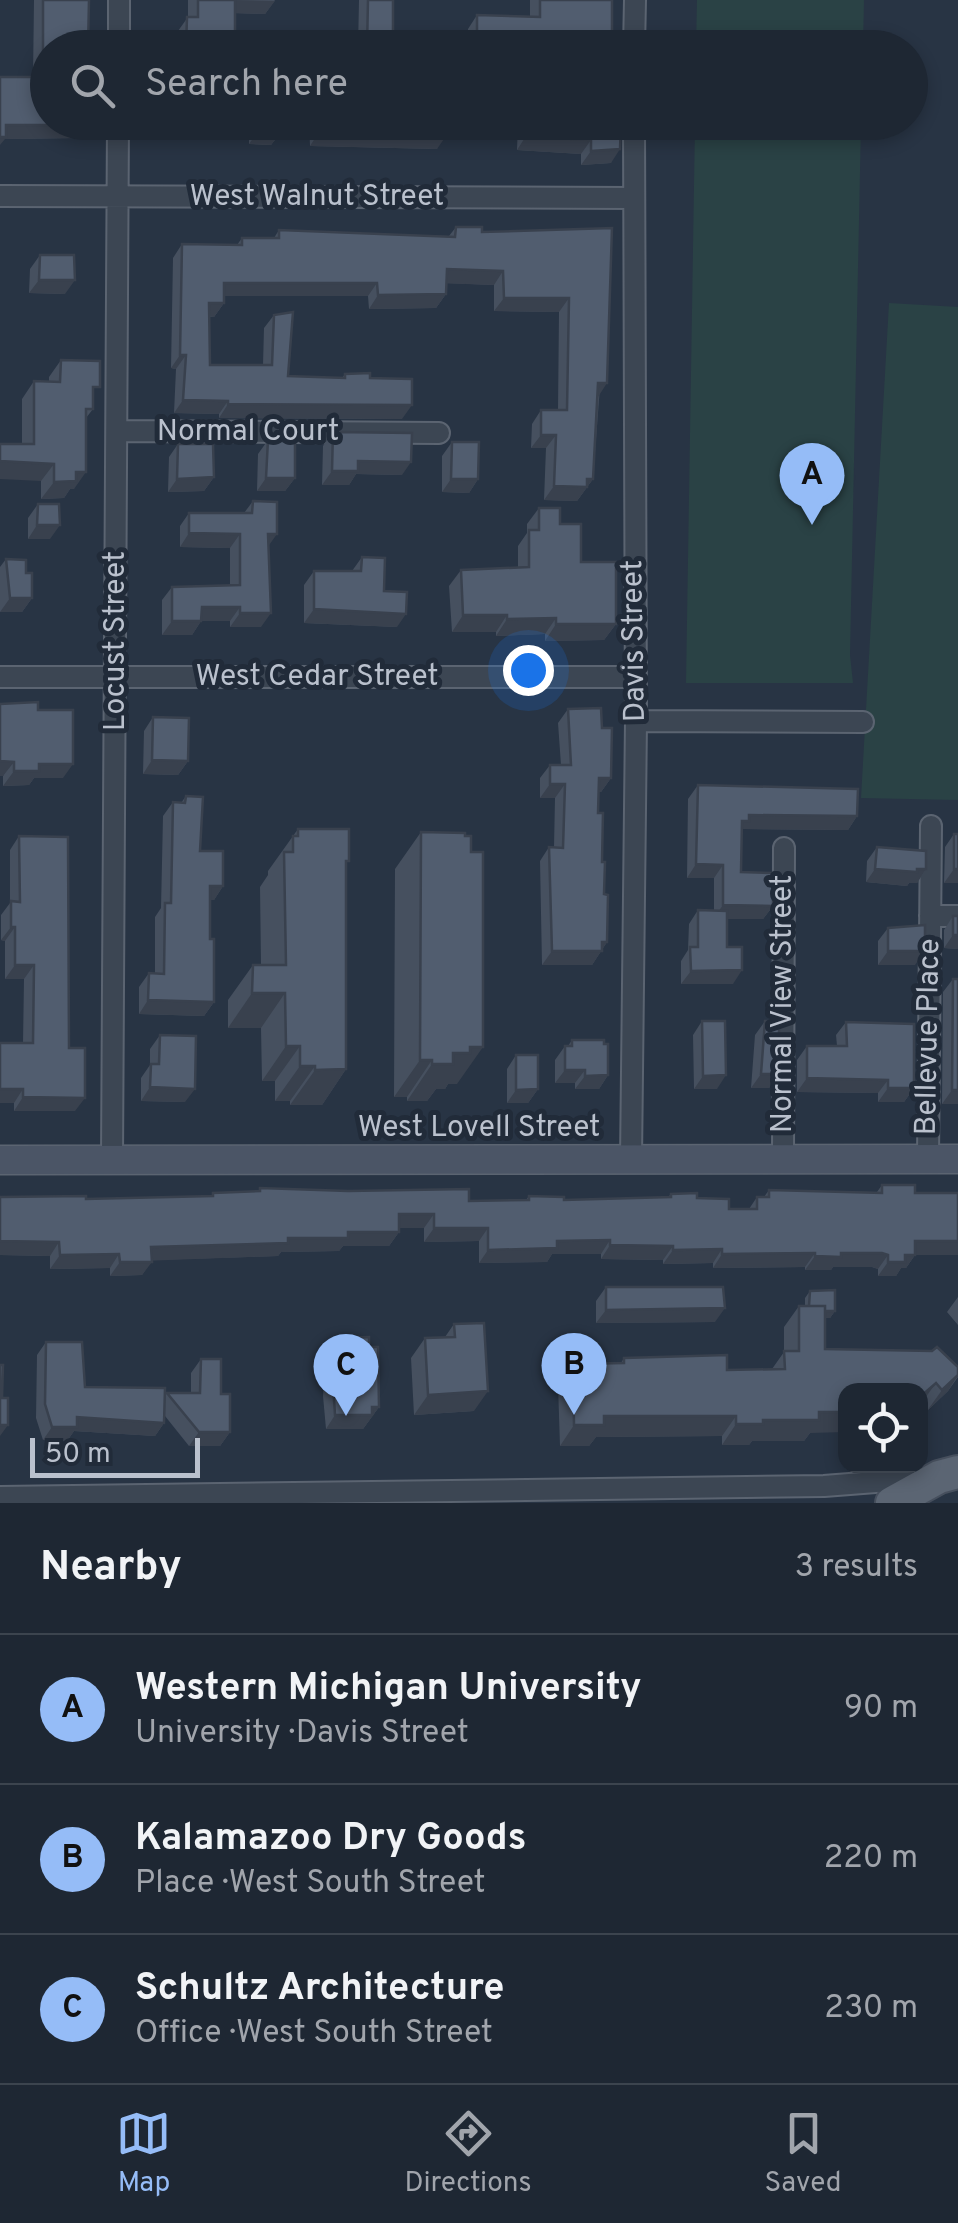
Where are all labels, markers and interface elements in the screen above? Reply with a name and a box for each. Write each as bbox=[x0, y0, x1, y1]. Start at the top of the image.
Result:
search box bbox=[30, 30, 928, 140]
icon: search bbox=[65, 58, 120, 113]
text: Search here bbox=[145, 61, 348, 110]
street label: West Walnut Street bbox=[190, 179, 444, 216]
street label: Normal Court bbox=[157, 414, 339, 451]
pin: A bbox=[780, 442, 844, 525]
street label: Locust Street bbox=[98, 551, 135, 731]
street label: Davis Street bbox=[615, 560, 655, 722]
your location bbox=[503, 645, 554, 696]
street label: West Cedar Street bbox=[195, 659, 439, 696]
street label: Normal View Street bbox=[765, 875, 802, 1133]
street label: Bellevue Place bbox=[909, 938, 949, 1136]
street label: West Lovell Street bbox=[358, 1110, 600, 1147]
pin: B bbox=[542, 1332, 606, 1415]
pin: C bbox=[314, 1334, 378, 1416]
map controls bbox=[838, 1383, 928, 1473]
button: locate bbox=[838, 1383, 928, 1473]
scale bar bbox=[30, 1433, 200, 1478]
text: 50 m bbox=[45, 1437, 111, 1473]
text: Nearby bbox=[40, 1542, 182, 1595]
text: 3 results bbox=[795, 1548, 918, 1588]
text: Western Michigan University bbox=[135, 1665, 642, 1714]
text: A bbox=[61, 1689, 84, 1729]
text: 90 m bbox=[844, 1689, 918, 1729]
text: University · Davis Street bbox=[135, 1714, 469, 1754]
text: Kalamazoo Dry Goods bbox=[135, 1815, 526, 1864]
text: B bbox=[61, 1839, 84, 1879]
text: 220 m bbox=[824, 1839, 918, 1879]
text: Place · West South Street bbox=[135, 1864, 486, 1904]
text: Schultz Architecture bbox=[135, 1965, 504, 2014]
text: C bbox=[62, 1989, 83, 2029]
text: 230 m bbox=[824, 1989, 918, 2029]
text: Office · West South Street bbox=[135, 2014, 493, 2054]
tab: Map bbox=[116, 2106, 171, 2202]
tab: Directions bbox=[404, 2106, 532, 2202]
tab: Saved bbox=[765, 2106, 842, 2202]

